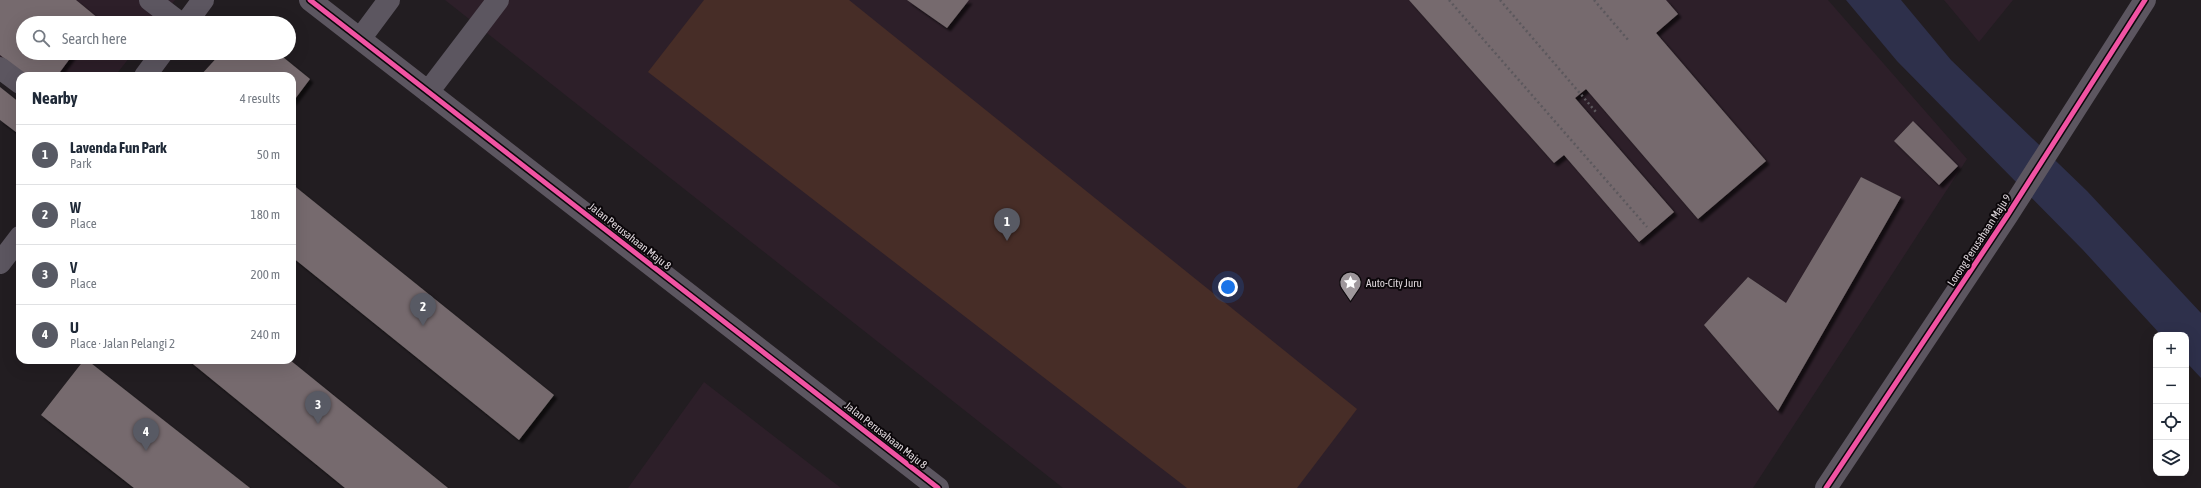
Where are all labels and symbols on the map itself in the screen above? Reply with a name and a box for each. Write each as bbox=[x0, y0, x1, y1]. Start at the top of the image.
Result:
street label: Lorong Perusahaan Maju 9 bbox=[1945, 192, 2013, 288]
street label: Jalan Perusahaan Maju 8 bbox=[587, 200, 673, 272]
pin: 1 bbox=[994, 208, 1020, 241]
place icon: Auto-City Juru bbox=[1338, 270, 1364, 303]
your location bbox=[1218, 277, 1238, 297]
place label: Auto-City Juru bbox=[1366, 277, 1422, 289]
pin: 2 bbox=[410, 293, 436, 326]
pin: 3 bbox=[305, 391, 331, 424]
street label: Jalan Perusahaan Maju 8 bbox=[843, 399, 929, 471]
pin: 4 bbox=[133, 418, 159, 451]

